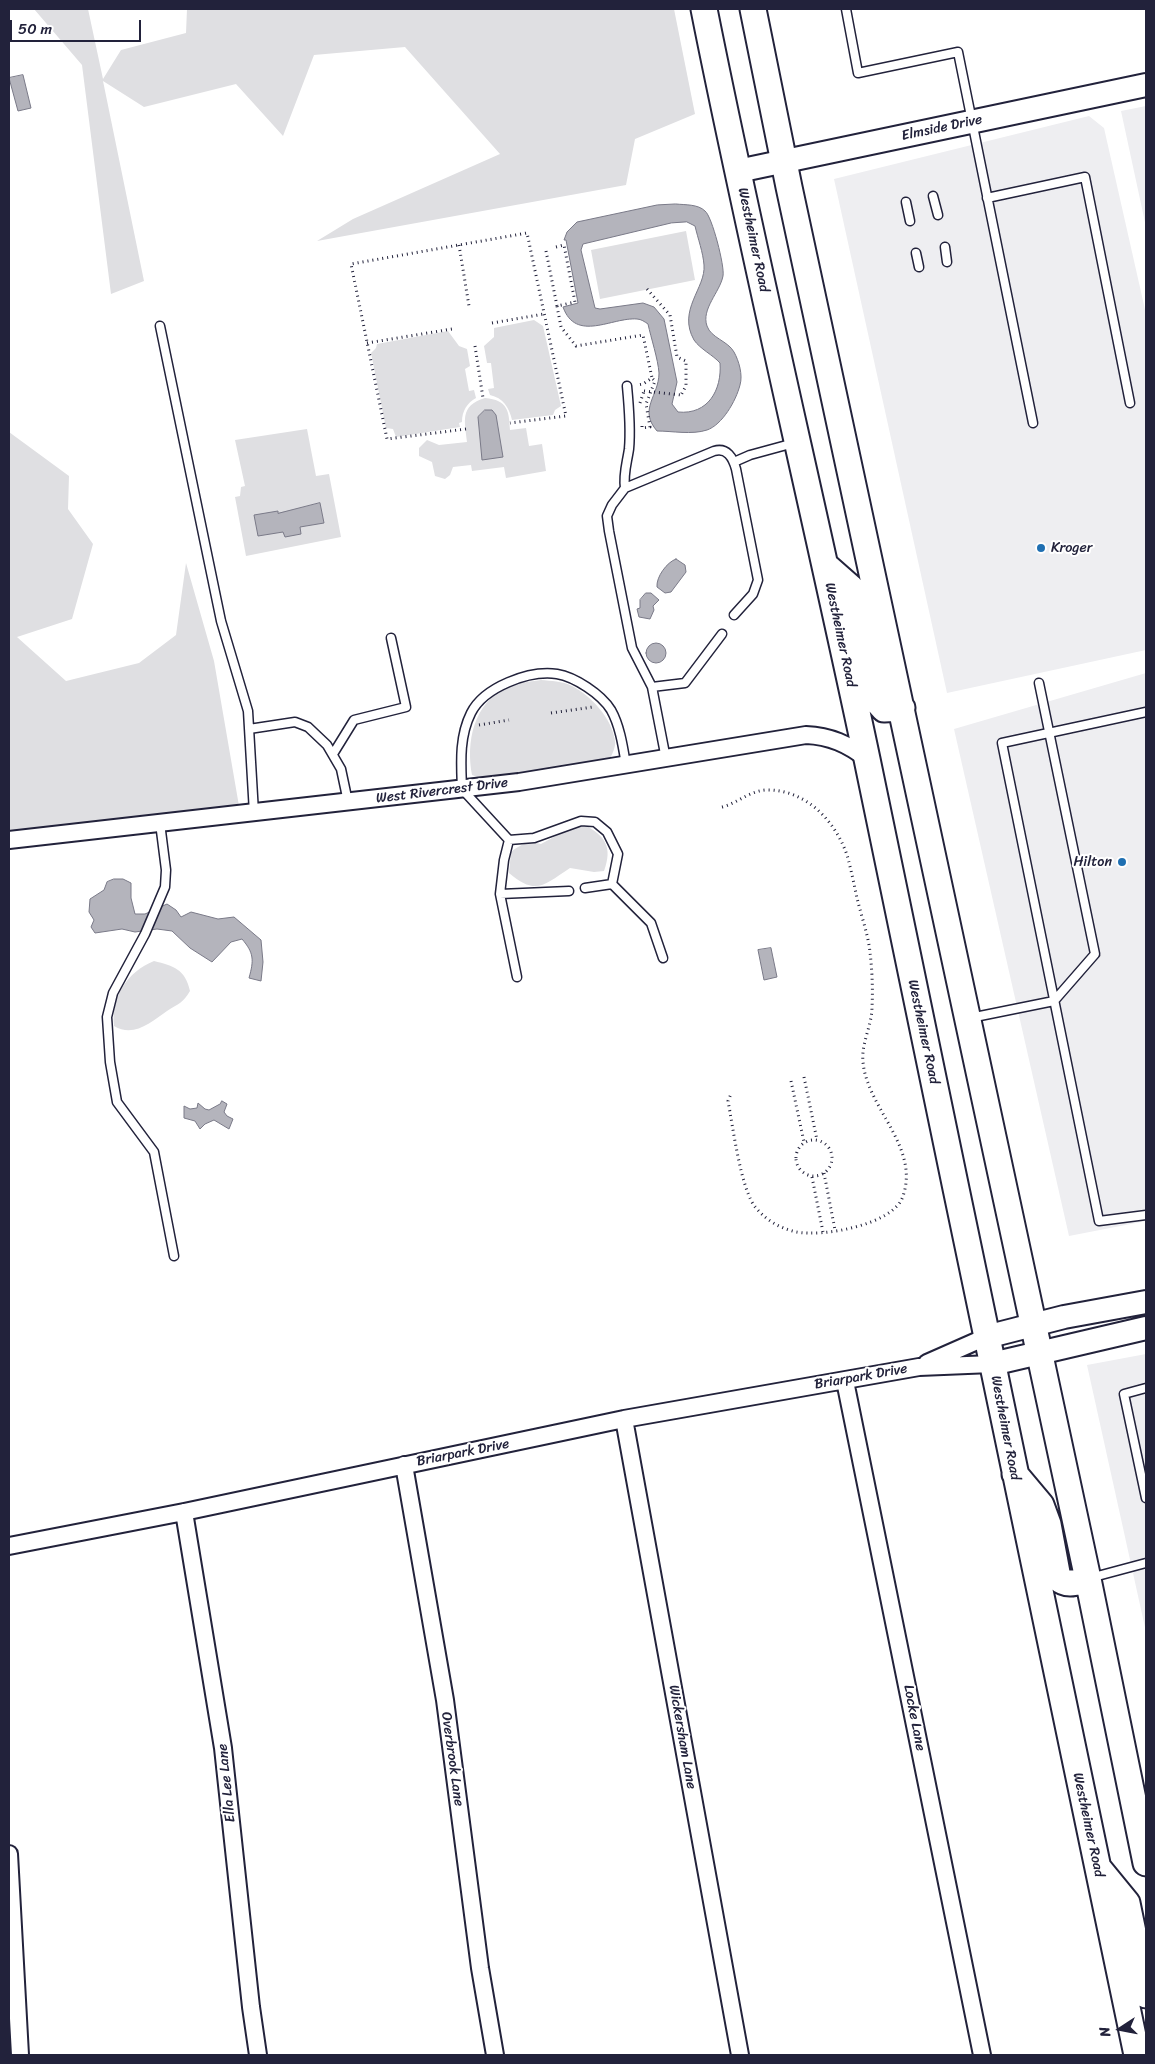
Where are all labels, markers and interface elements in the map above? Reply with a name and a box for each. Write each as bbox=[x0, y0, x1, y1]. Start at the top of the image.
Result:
scale bar bbox=[12, 10, 144, 42]
text: 50 m bbox=[18, 16, 52, 42]
street label: Elmside Drive bbox=[900, 111, 984, 145]
street label: Westheimer Road bbox=[734, 186, 772, 294]
place label: Kroger bbox=[1051, 540, 1092, 556]
marker: Kroger bbox=[1035, 542, 1047, 554]
street label: Westheimer Road bbox=[821, 581, 859, 689]
street label: West Rivercrest Drive bbox=[375, 775, 509, 807]
place label: Hilton bbox=[1073, 854, 1112, 870]
marker: Hilton bbox=[1116, 856, 1128, 868]
street label: Westheimer Road bbox=[904, 978, 942, 1086]
street label: Briarpark Drive bbox=[813, 1361, 909, 1393]
street label: Westheimer Road bbox=[987, 1374, 1023, 1482]
street label: Briarpark Drive bbox=[415, 1436, 511, 1470]
street label: Locke Lane bbox=[899, 1683, 929, 1753]
street label: Wickersham Lane bbox=[665, 1684, 699, 1790]
street label: Overbrook Lane bbox=[437, 1711, 467, 1807]
street label: Ella Lee Lane bbox=[215, 1743, 239, 1823]
street label: Westheimer Road bbox=[1069, 1771, 1107, 1879]
north arrow bbox=[1095, 2004, 1145, 2054]
text: N bbox=[1092, 2025, 1118, 2039]

